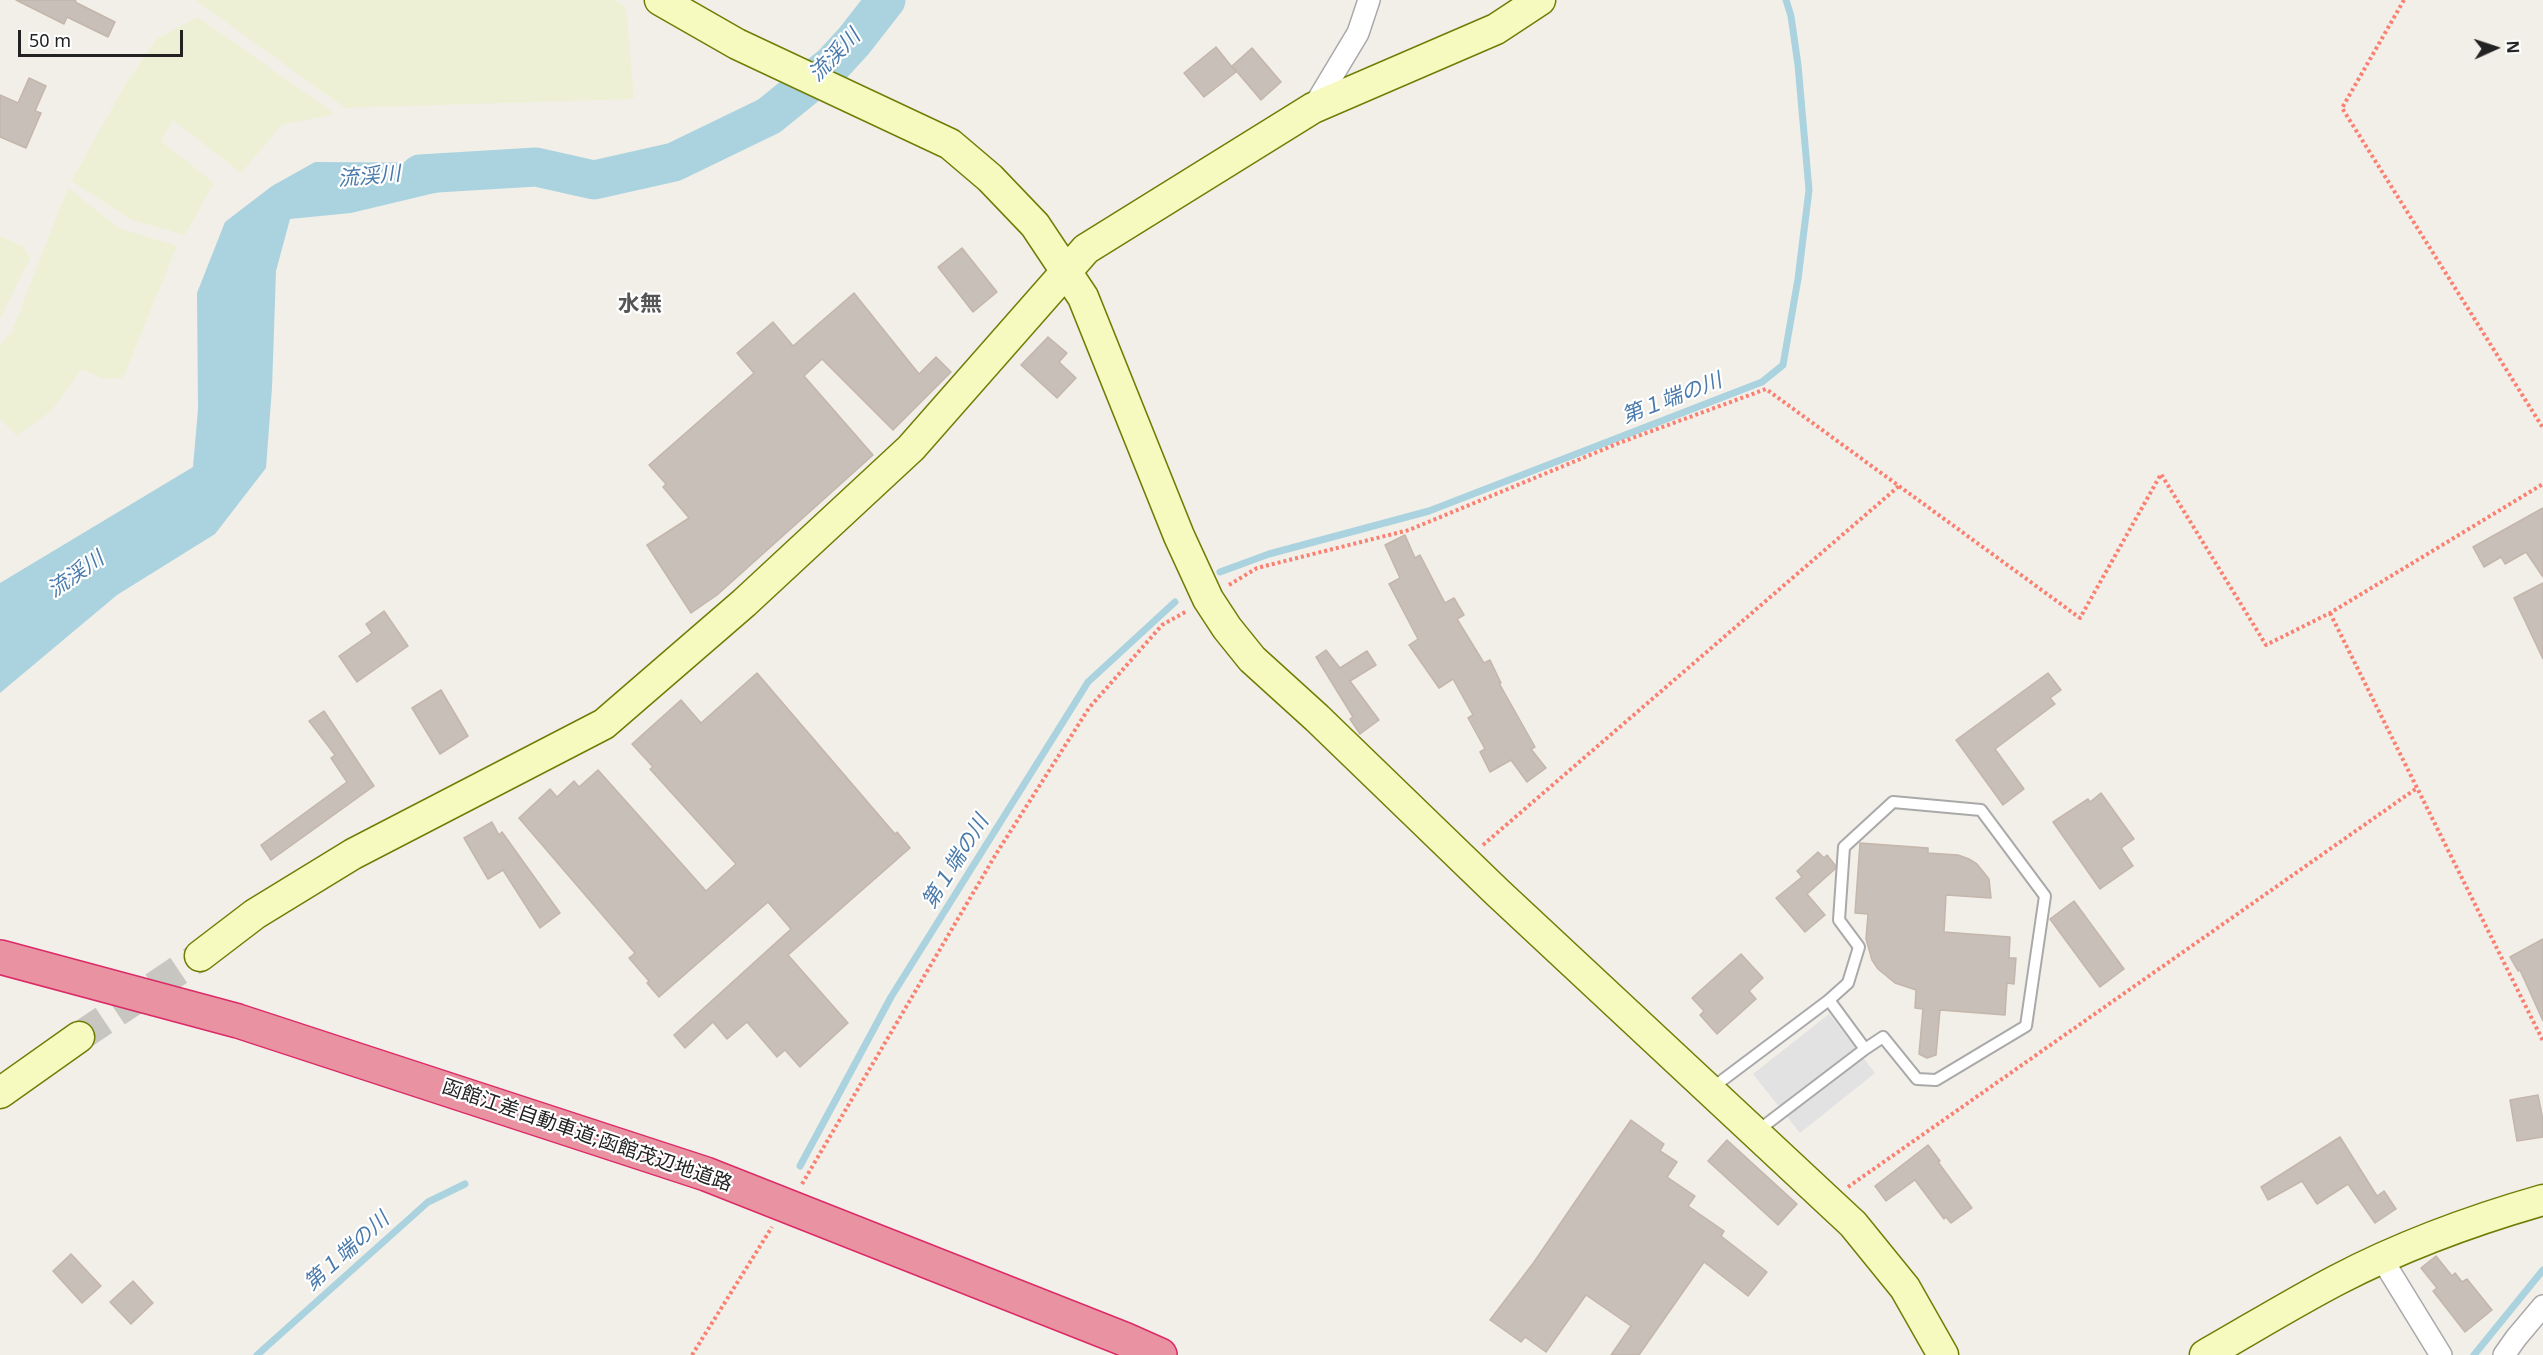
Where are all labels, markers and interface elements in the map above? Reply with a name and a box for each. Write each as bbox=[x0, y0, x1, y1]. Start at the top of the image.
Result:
scale bar bbox=[21, 18, 186, 56]
north arrow bbox=[2465, 18, 2525, 78]
water label: 流渓川 bbox=[804, 25, 866, 87]
text: 50 m bbox=[29, 28, 71, 52]
text: N bbox=[2502, 40, 2524, 54]
water label: 流渓川 bbox=[337, 162, 401, 192]
district label: 水無 bbox=[618, 292, 662, 318]
water label: 第１端の川 bbox=[1618, 368, 1726, 430]
water label: 流渓川 bbox=[43, 547, 109, 603]
water label: 第１端の川 bbox=[917, 811, 995, 913]
street label: 函館江差自動車道;函館茂辺地道路 bbox=[439, 1075, 735, 1197]
water label: 第１端の川 bbox=[300, 1208, 394, 1296]

